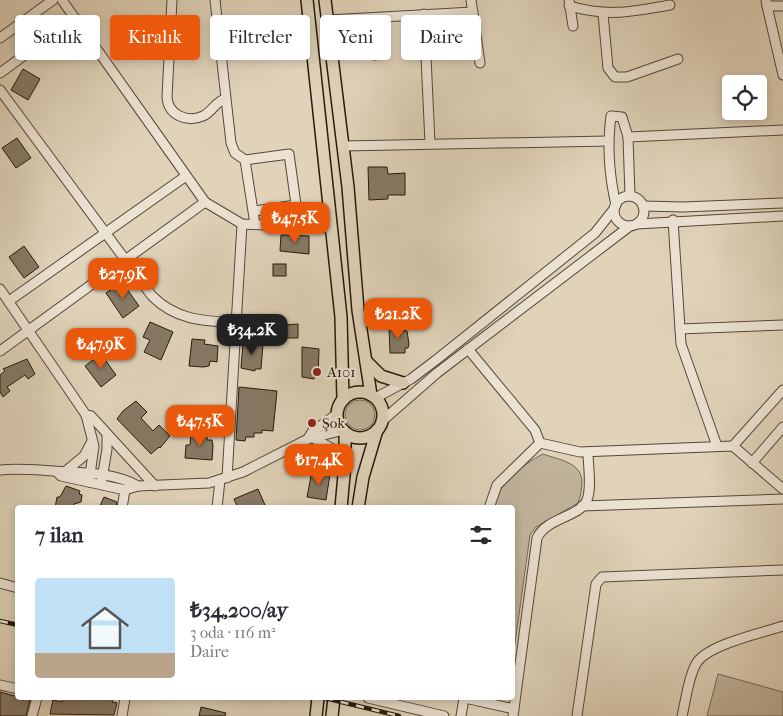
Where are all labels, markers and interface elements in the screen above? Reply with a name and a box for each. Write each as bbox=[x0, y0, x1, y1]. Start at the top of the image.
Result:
chip: Satılık bbox=[15, 15, 100, 60]
chip: Kiralık bbox=[110, 15, 200, 60]
chip: Filtreler bbox=[210, 15, 310, 60]
chip: Yeni bbox=[320, 15, 391, 60]
chip: Daire bbox=[401, 15, 481, 60]
map controls bbox=[722, 75, 767, 120]
button: locate bbox=[722, 75, 767, 120]
pin: ₺47.5K bbox=[254, 202, 336, 244]
text: ₺47.5K bbox=[272, 208, 318, 227]
pin: ₺27.9K bbox=[82, 258, 164, 300]
text: ₺27.9K bbox=[99, 264, 147, 283]
pin: ₺21.2K bbox=[357, 298, 439, 340]
text: ₺21.2K bbox=[375, 304, 421, 323]
pin: ₺34.2K bbox=[211, 314, 293, 356]
text: ₺34.2K bbox=[228, 320, 276, 339]
pin: ₺47.9K bbox=[60, 328, 142, 370]
text: ₺47.9K bbox=[77, 334, 125, 353]
place label: A101 bbox=[326, 363, 356, 381]
marker: A101 bbox=[311, 366, 323, 378]
pin: ₺47.5K bbox=[159, 404, 241, 447]
text: ₺47.5K bbox=[177, 411, 223, 430]
place label: Şok bbox=[322, 414, 345, 432]
marker: Şok bbox=[306, 417, 318, 429]
pin: ₺17.4K bbox=[278, 444, 360, 486]
text: ₺17.4K bbox=[296, 450, 342, 469]
icon: filters bbox=[467, 521, 495, 549]
text: 7 ilan bbox=[35, 523, 84, 547]
icon: home bbox=[75, 598, 135, 658]
text: ₺34,200/ay bbox=[190, 598, 288, 622]
text: 3 oda · 116 m² bbox=[190, 623, 276, 642]
text: Daire bbox=[190, 642, 229, 661]

